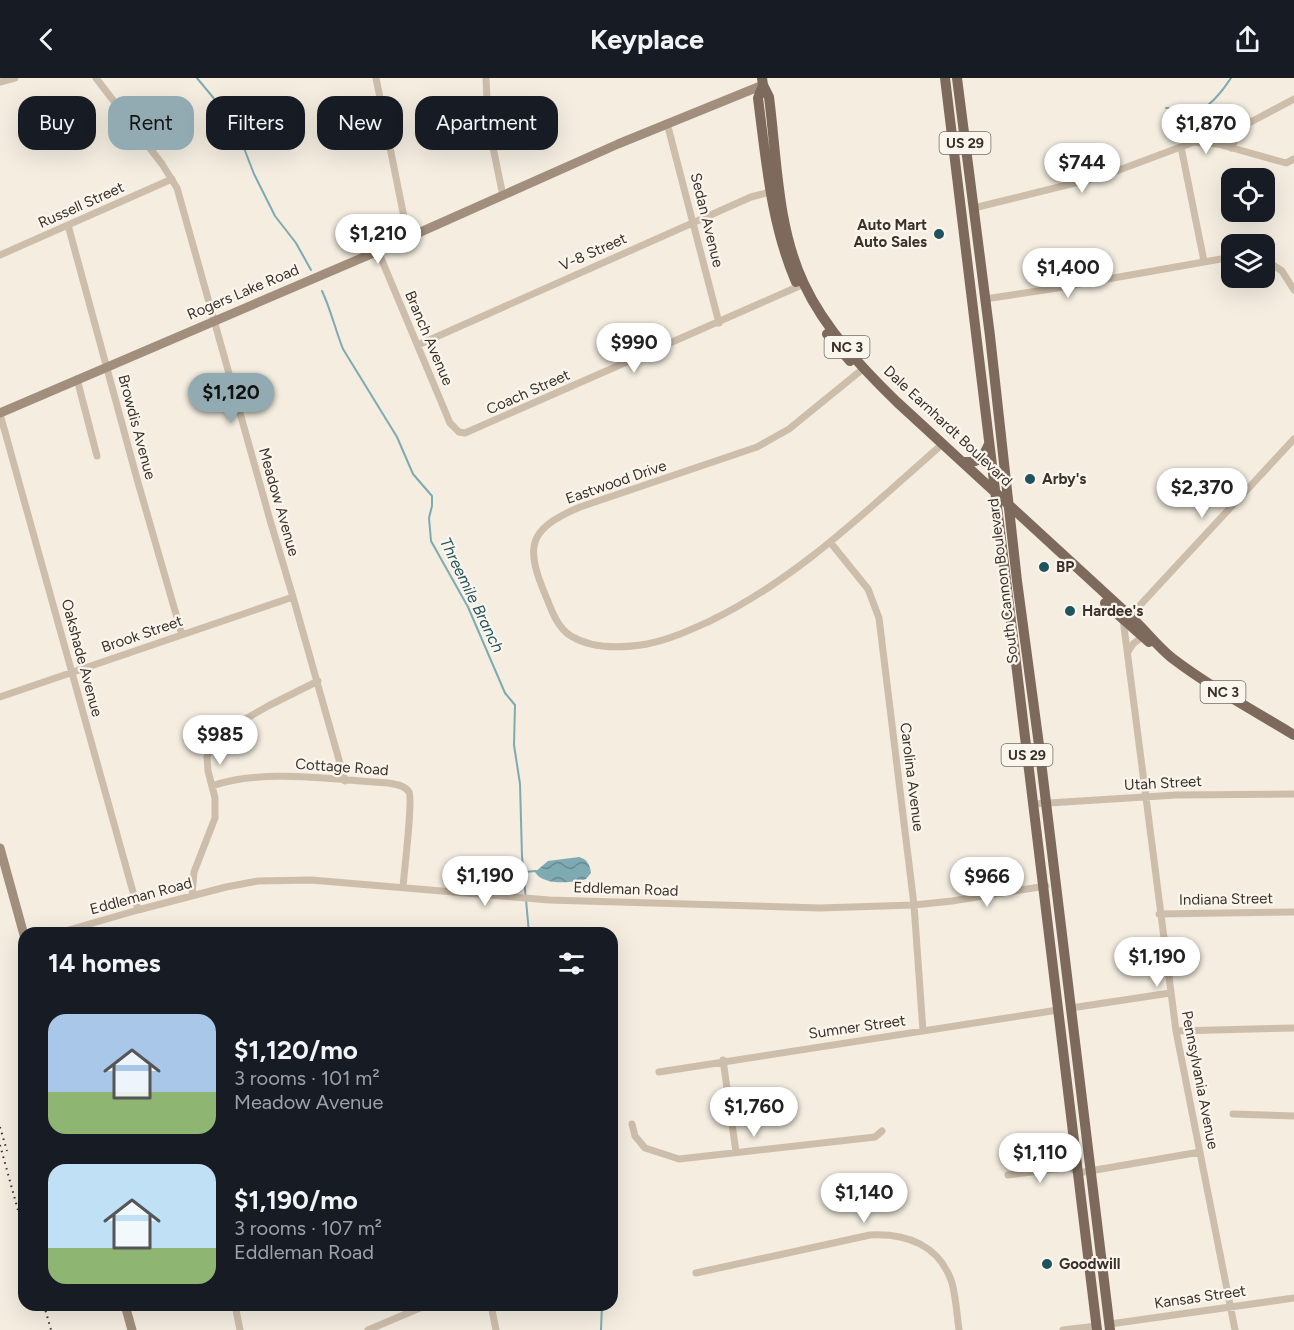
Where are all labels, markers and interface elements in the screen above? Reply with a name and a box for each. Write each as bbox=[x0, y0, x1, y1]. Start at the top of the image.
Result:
icon: back bbox=[30, 23, 63, 56]
text: Keyplace bbox=[590, 23, 704, 56]
icon: share bbox=[1231, 23, 1264, 56]
chip: Buy bbox=[18, 96, 96, 150]
chip: Rent bbox=[108, 96, 194, 150]
chip: Filters bbox=[206, 96, 305, 150]
chip: New bbox=[317, 96, 403, 150]
chip: Apartment bbox=[415, 96, 558, 150]
pin: $1,870 bbox=[1157, 104, 1255, 155]
text: $1,870 bbox=[1176, 111, 1236, 135]
road number: US 29 bbox=[940, 132, 990, 154]
pin: $744 bbox=[1046, 143, 1118, 194]
text: $744 bbox=[1058, 150, 1106, 174]
map controls bbox=[1221, 168, 1275, 288]
button: locate bbox=[1221, 168, 1275, 222]
street label: Sedan Avenue bbox=[687, 171, 727, 269]
street label: Russell Street bbox=[35, 178, 127, 232]
pin: $1,210 bbox=[329, 214, 427, 265]
place label: Auto Mart Auto Sales bbox=[853, 216, 927, 251]
text: $1,210 bbox=[349, 221, 407, 245]
marker: Auto Mart Auto Sales bbox=[932, 227, 946, 241]
street label: V-8 Street bbox=[557, 229, 630, 275]
button: layers bbox=[1221, 234, 1275, 288]
pin: $1,400 bbox=[1019, 248, 1117, 299]
text: $1,400 bbox=[1036, 255, 1100, 279]
street label: Rogers Lake Road bbox=[184, 260, 302, 324]
street label: Branch Avenue bbox=[401, 288, 457, 388]
pin: $990 bbox=[598, 323, 670, 374]
text: $990 bbox=[610, 330, 658, 354]
road number: NC 3 bbox=[824, 336, 870, 358]
street label: Dale Earnhardt Boulevard bbox=[880, 362, 1016, 490]
street label: Coach Street bbox=[484, 365, 573, 418]
street label: Browdis Avenue bbox=[114, 373, 160, 481]
pin: $1,120 bbox=[182, 373, 280, 424]
text: $1,120 bbox=[202, 380, 260, 404]
street label: Meadow Avenue bbox=[255, 446, 303, 558]
street label: Eastwood Drive bbox=[563, 456, 669, 508]
pin: $2,370 bbox=[1153, 468, 1251, 519]
place label: Arby's bbox=[1042, 470, 1086, 488]
marker: Arby's bbox=[1023, 472, 1037, 486]
text: $2,370 bbox=[1171, 475, 1234, 499]
street label: South Cannon Boulevard bbox=[984, 497, 1022, 665]
water label: Threemile Branch bbox=[436, 534, 508, 656]
place label: BP bbox=[1056, 558, 1074, 576]
marker: BP bbox=[1037, 560, 1051, 574]
street label: Oakshade Avenue bbox=[58, 597, 106, 719]
place label: Hardee's bbox=[1082, 602, 1143, 620]
marker: Hardee's bbox=[1063, 604, 1077, 618]
street label: Brook Street bbox=[99, 612, 185, 656]
road number: NC 3 bbox=[1200, 681, 1246, 703]
pin: $985 bbox=[184, 715, 256, 766]
text: $985 bbox=[197, 722, 243, 746]
street label: Carolina Avenue bbox=[896, 722, 928, 832]
road number: US 29 bbox=[1002, 744, 1052, 766]
street label: Cottage Road bbox=[295, 755, 389, 779]
street label: Utah Street bbox=[1124, 772, 1203, 794]
pin: $1,190 bbox=[436, 856, 534, 907]
pin: $966 bbox=[951, 857, 1023, 908]
text: $1,190 bbox=[456, 863, 514, 887]
text: $966 bbox=[964, 864, 1010, 888]
street label: Eddleman Road bbox=[88, 874, 194, 918]
street label: Eddleman Road bbox=[573, 878, 679, 900]
street label: Indiana Street bbox=[1179, 889, 1274, 909]
pin: $1,190 bbox=[1108, 937, 1206, 988]
text: $1,190 bbox=[1128, 944, 1186, 968]
text: 14 homes bbox=[48, 947, 161, 979]
icon: filters bbox=[555, 947, 588, 980]
street label: Pennsylvania Avenue bbox=[1178, 1009, 1222, 1151]
street label: Sumner Street bbox=[807, 1011, 907, 1043]
text: $1,120/mo bbox=[234, 1034, 358, 1066]
icon: home bbox=[96, 1038, 168, 1110]
text: 3 rooms · 101 m² bbox=[234, 1066, 380, 1090]
pin: $1,760 bbox=[705, 1087, 803, 1138]
text: Meadow Avenue bbox=[234, 1090, 383, 1114]
text: $1,760 bbox=[724, 1094, 784, 1118]
pin: $1,110 bbox=[991, 1133, 1089, 1184]
text: $1,110 bbox=[1013, 1140, 1067, 1164]
pin: $1,140 bbox=[815, 1173, 913, 1224]
text: $1,140 bbox=[835, 1180, 893, 1204]
text: $1,190/mo bbox=[234, 1184, 358, 1216]
icon: home bbox=[96, 1188, 168, 1260]
text: 3 rooms · 107 m² bbox=[234, 1216, 382, 1240]
text: Eddleman Road bbox=[234, 1240, 374, 1264]
place label: Goodwill bbox=[1059, 1255, 1120, 1273]
marker: Goodwill bbox=[1040, 1257, 1054, 1271]
street label: Kansas Street bbox=[1153, 1282, 1247, 1312]

